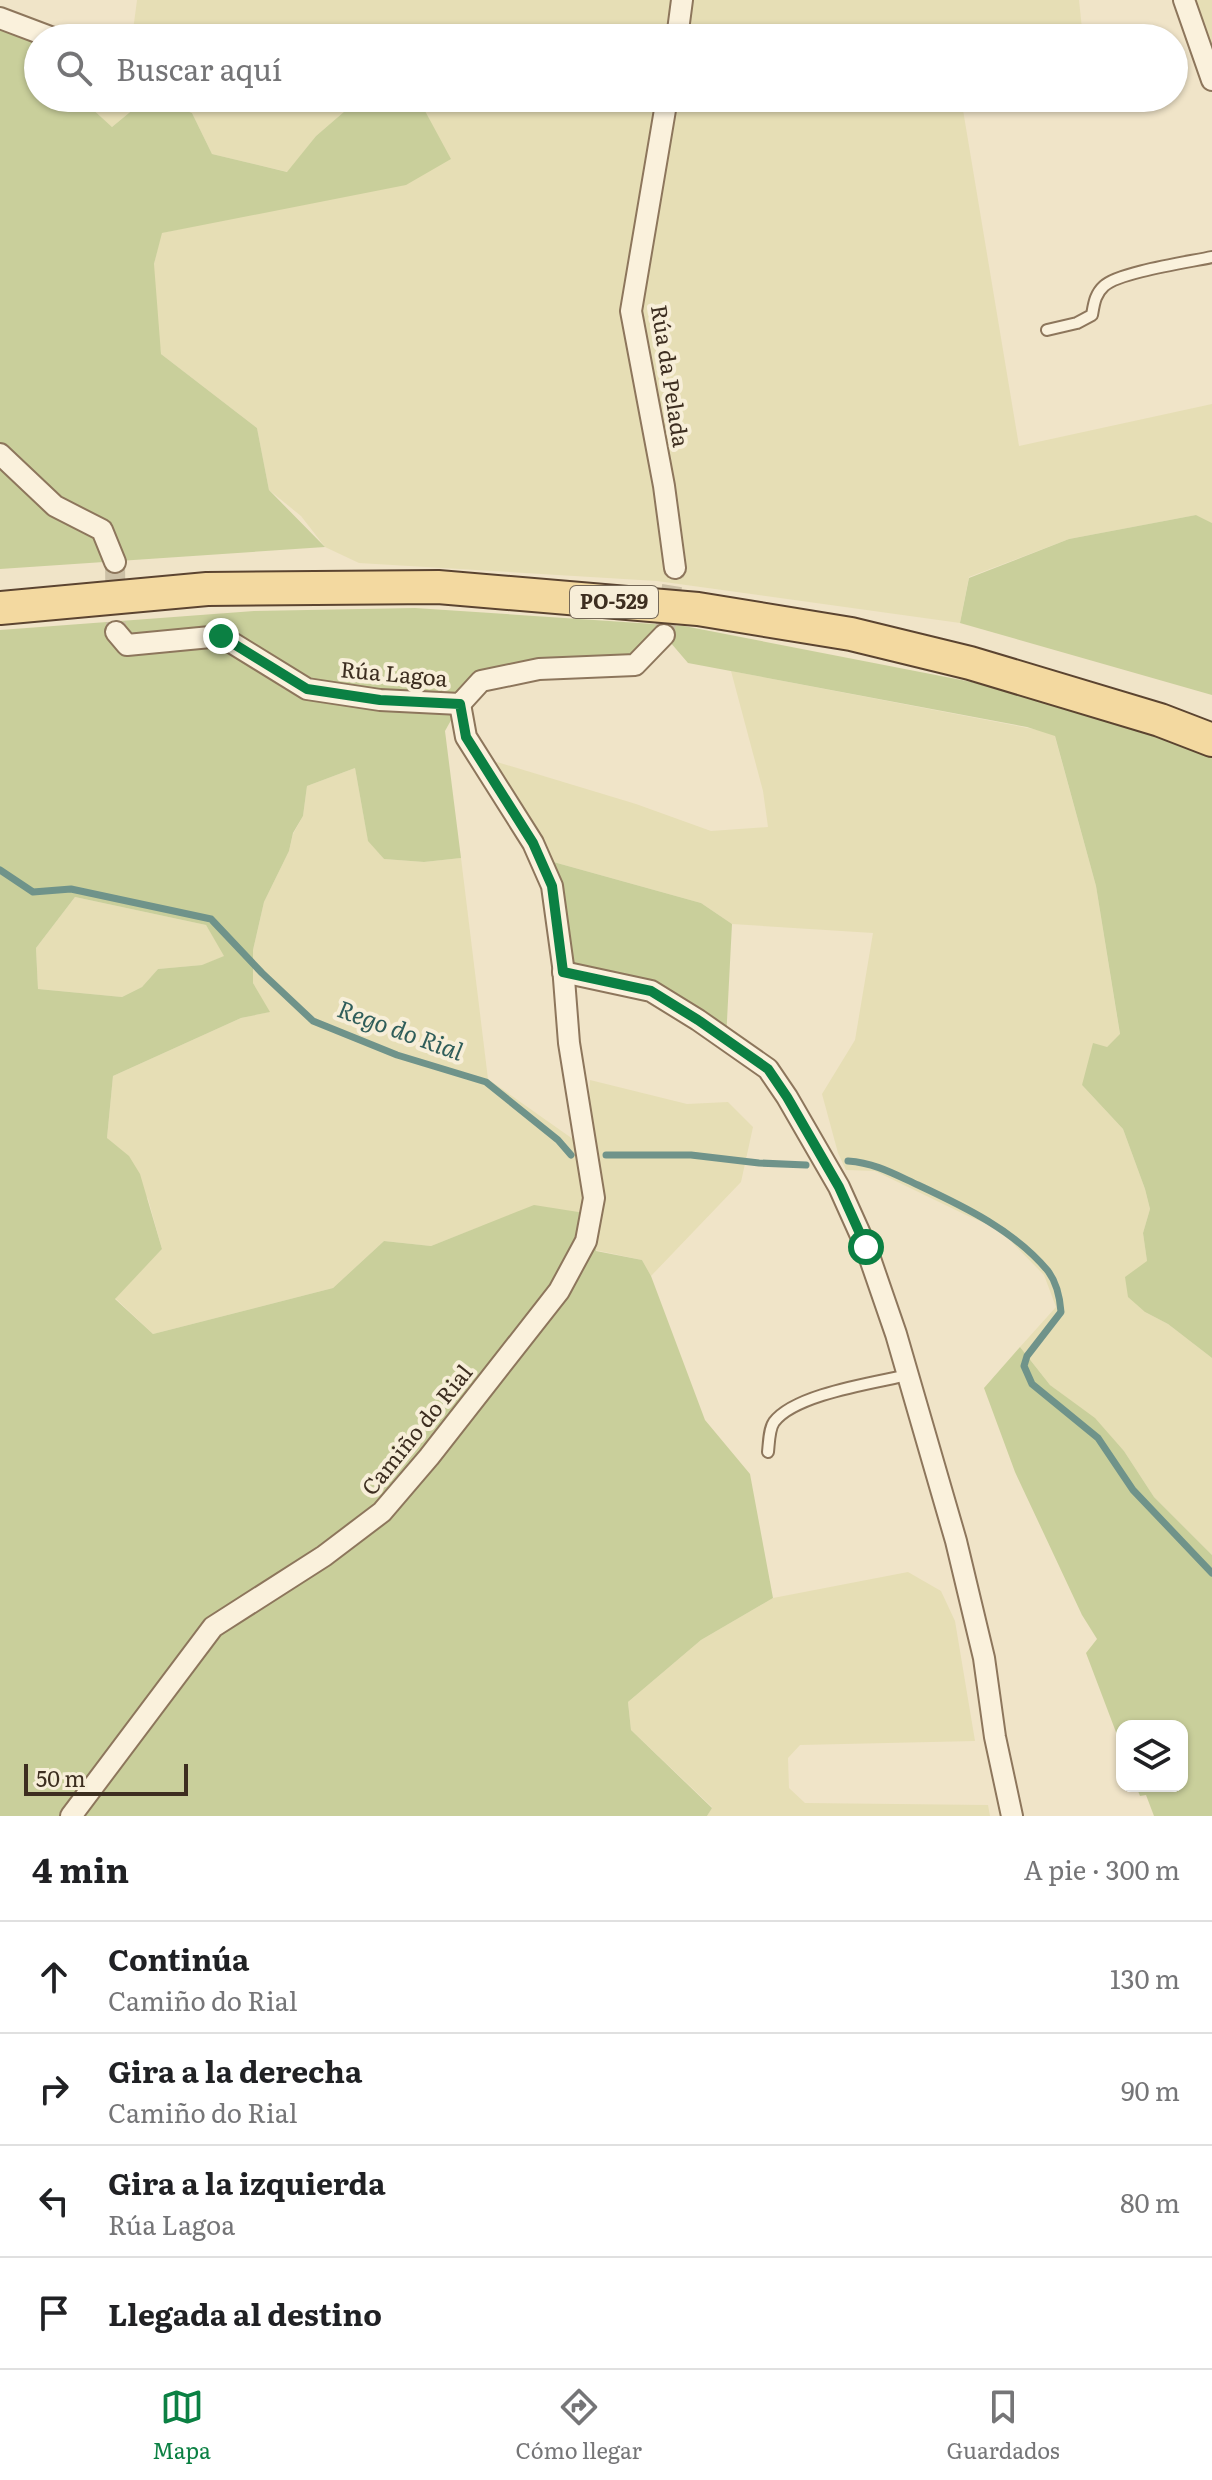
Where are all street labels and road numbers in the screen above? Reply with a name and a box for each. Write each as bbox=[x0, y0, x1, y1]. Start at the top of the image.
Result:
street label: Rúa da Pelada bbox=[644, 302, 699, 449]
road number: PO-529 bbox=[570, 586, 658, 618]
street label: Rúa Lagoa bbox=[339, 651, 449, 694]
street label: Camiño do Rial bbox=[353, 1356, 479, 1502]

